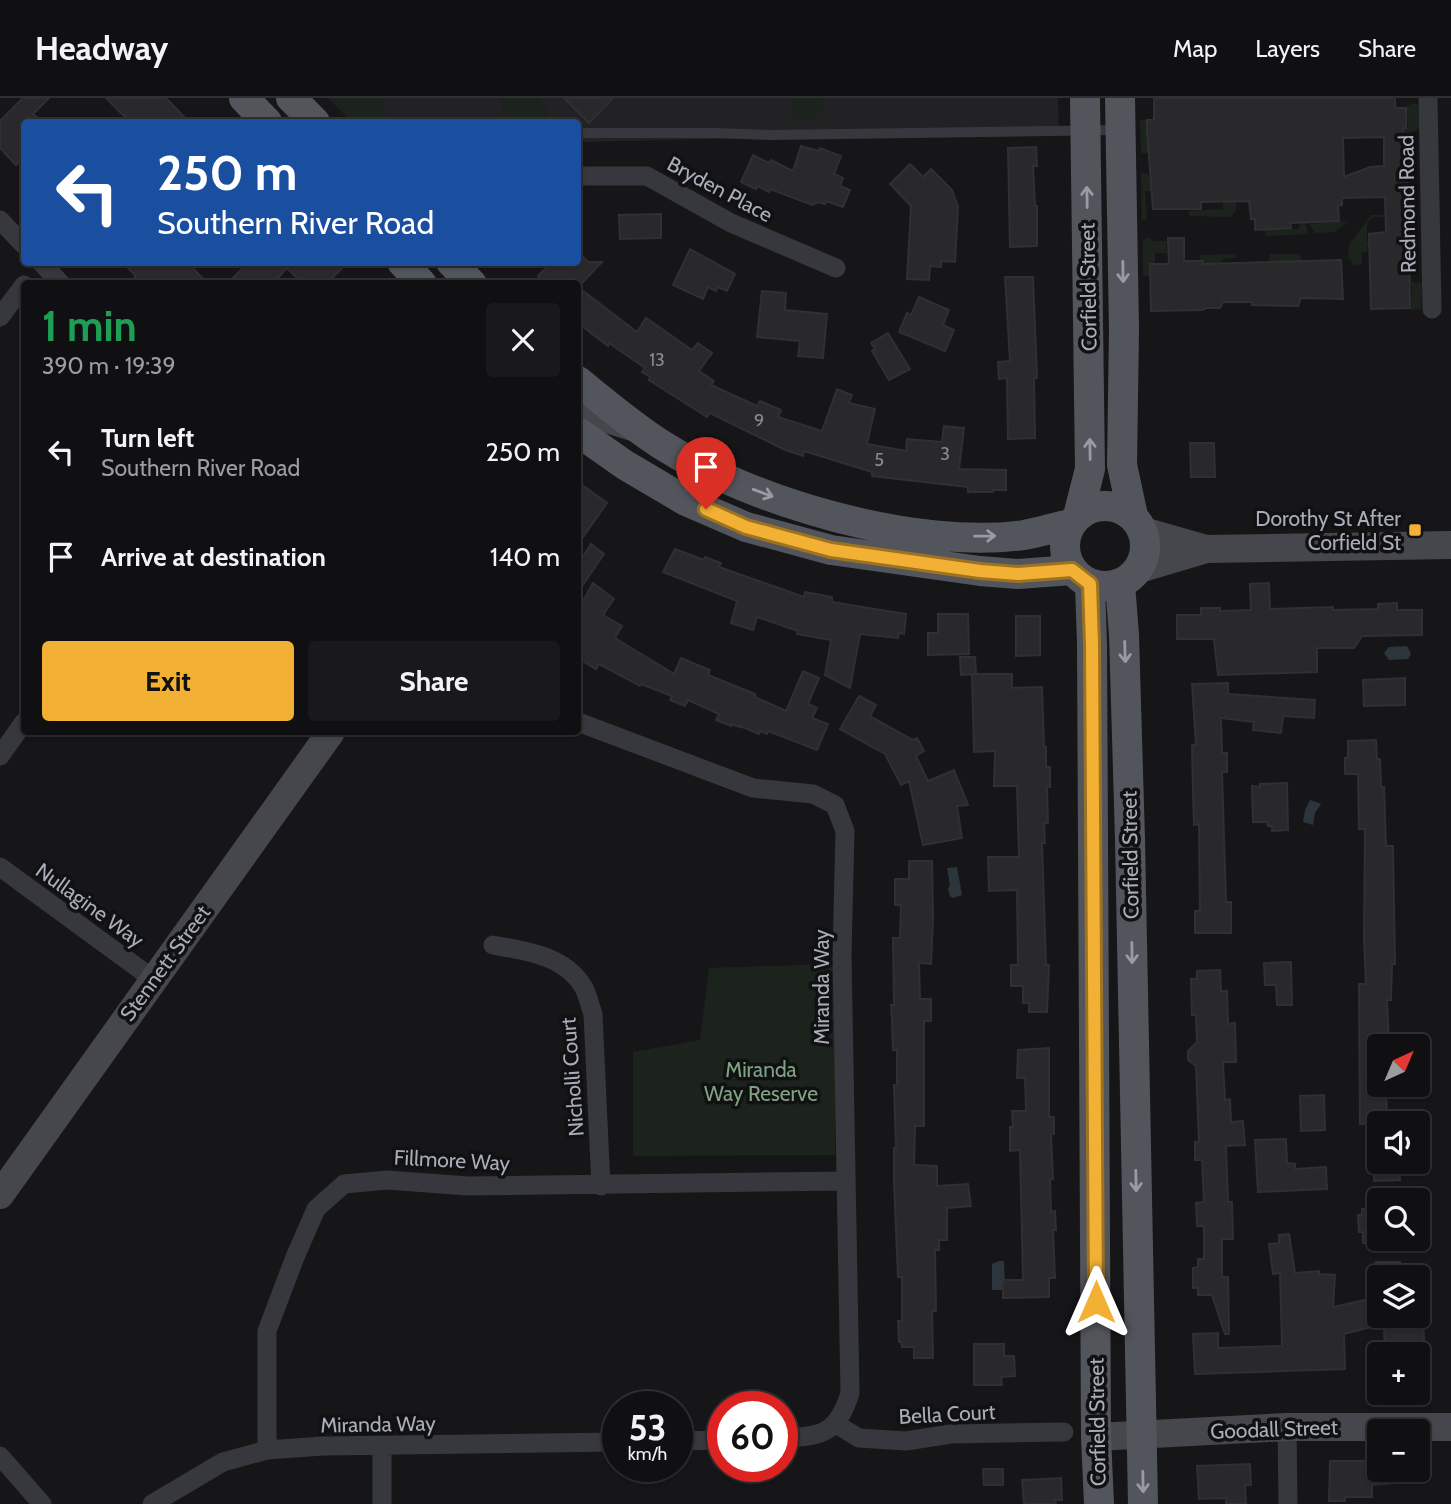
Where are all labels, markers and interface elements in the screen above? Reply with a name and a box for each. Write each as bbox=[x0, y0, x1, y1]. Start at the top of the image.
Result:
text: Headway bbox=[35, 28, 168, 68]
text: Map bbox=[1173, 34, 1217, 63]
text: Layers bbox=[1255, 34, 1320, 63]
text: Share bbox=[1358, 34, 1416, 63]
street label: Redmond Road bbox=[1393, 135, 1421, 273]
text: 250 m bbox=[157, 143, 297, 202]
icon: left bbox=[42, 147, 133, 238]
street label: Bryden Place bbox=[663, 151, 777, 227]
one-way arrow bbox=[1080, 186, 1094, 209]
text: Southern River Road bbox=[157, 203, 434, 242]
street label: Corfield Street bbox=[1074, 223, 1102, 351]
one-way arrow bbox=[1116, 260, 1130, 283]
text: 1 min bbox=[42, 300, 137, 352]
button: close bbox=[486, 303, 560, 377]
house number: 13 bbox=[649, 349, 665, 371]
text: 390 m · 19:39 bbox=[42, 352, 176, 380]
house number: 9 bbox=[754, 410, 764, 432]
text: Turn left bbox=[101, 422, 194, 454]
icon: left bbox=[42, 433, 80, 471]
text: 250 m bbox=[486, 436, 560, 468]
pin bbox=[676, 437, 736, 509]
one-way arrow bbox=[1083, 438, 1097, 461]
house number: 3 bbox=[940, 443, 950, 465]
icon: arrive bbox=[687, 448, 725, 486]
house number: 5 bbox=[874, 449, 884, 471]
text: Southern River Road bbox=[101, 454, 300, 482]
one-way arrow bbox=[752, 488, 773, 501]
place label: Dorothy St After Corfield St bbox=[1255, 506, 1401, 555]
marker: Dorothy St After Corfield St bbox=[1407, 522, 1423, 538]
one-way arrow bbox=[973, 529, 996, 543]
icon: arrive bbox=[42, 538, 80, 576]
text: Arrive at destination bbox=[101, 541, 326, 573]
text: 140 m bbox=[490, 541, 560, 573]
button: Exit bbox=[42, 641, 294, 721]
button: Share bbox=[308, 641, 560, 721]
one-way arrow bbox=[1118, 641, 1131, 664]
street label: Corfield Street bbox=[1116, 791, 1144, 919]
street label: Nullagine Way bbox=[31, 857, 149, 953]
street label: Stennett Street bbox=[115, 900, 215, 1026]
street label: Miranda Way bbox=[809, 929, 834, 1045]
one-way arrow bbox=[1125, 941, 1139, 964]
street label: Nicholli Court bbox=[555, 1017, 589, 1137]
north arrow bbox=[1367, 1034, 1430, 1097]
map controls bbox=[1367, 1034, 1430, 1482]
park label: Miranda Way Reserve bbox=[704, 1057, 818, 1106]
button: sound bbox=[1367, 1111, 1430, 1174]
street label: Fillmore Way bbox=[393, 1144, 511, 1176]
one-way arrow bbox=[1130, 1169, 1143, 1192]
button: search bbox=[1367, 1188, 1430, 1251]
position arrow bbox=[1059, 1265, 1133, 1339]
button: layers bbox=[1367, 1265, 1430, 1328]
button: + bbox=[1367, 1342, 1430, 1405]
street label: Corfield Street bbox=[1083, 1358, 1111, 1486]
speed limit sign: 60 bbox=[707, 1391, 798, 1482]
street label: Bella Court bbox=[898, 1399, 996, 1429]
text: 53 bbox=[629, 1406, 666, 1449]
street label: Miranda Way bbox=[320, 1410, 436, 1438]
street label: Goodall Street bbox=[1210, 1414, 1338, 1444]
button: − bbox=[1367, 1419, 1430, 1482]
text: km/h bbox=[628, 1443, 667, 1465]
one-way arrow bbox=[1136, 1470, 1149, 1493]

